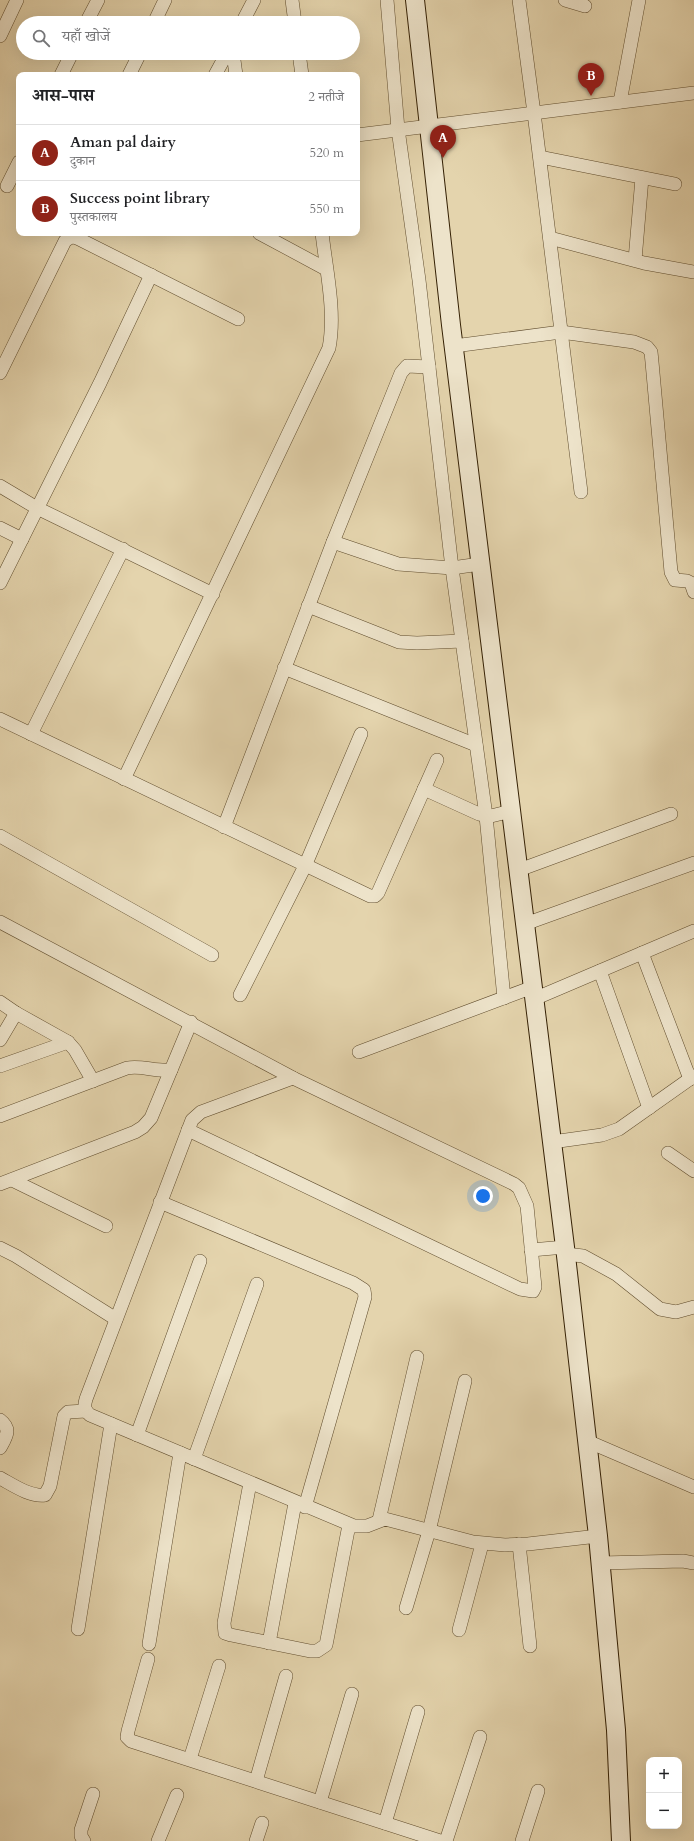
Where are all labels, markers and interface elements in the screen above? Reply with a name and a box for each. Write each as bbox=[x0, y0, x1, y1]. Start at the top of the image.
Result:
search box bbox=[16, 16, 360, 60]
text: यहाँ खोजें bbox=[62, 26, 110, 46]
icon: search bbox=[30, 27, 52, 49]
pin: B bbox=[578, 63, 604, 96]
text: आस-पास bbox=[32, 84, 94, 107]
text: 2 नतीजे bbox=[308, 88, 344, 106]
pin: A bbox=[430, 125, 456, 158]
text: Aman pal dairy bbox=[70, 132, 176, 152]
text: A bbox=[40, 144, 50, 162]
text: 520 m bbox=[310, 144, 344, 162]
text: दुकान bbox=[70, 152, 95, 170]
text: Success point library bbox=[70, 188, 210, 208]
text: B bbox=[40, 200, 50, 218]
text: 550 m bbox=[310, 200, 344, 218]
text: पुस्तकालय bbox=[70, 208, 117, 226]
your location bbox=[473, 1186, 493, 1206]
map controls bbox=[646, 1757, 682, 1829]
button: + bbox=[646, 1757, 682, 1793]
button: − bbox=[646, 1793, 682, 1829]

